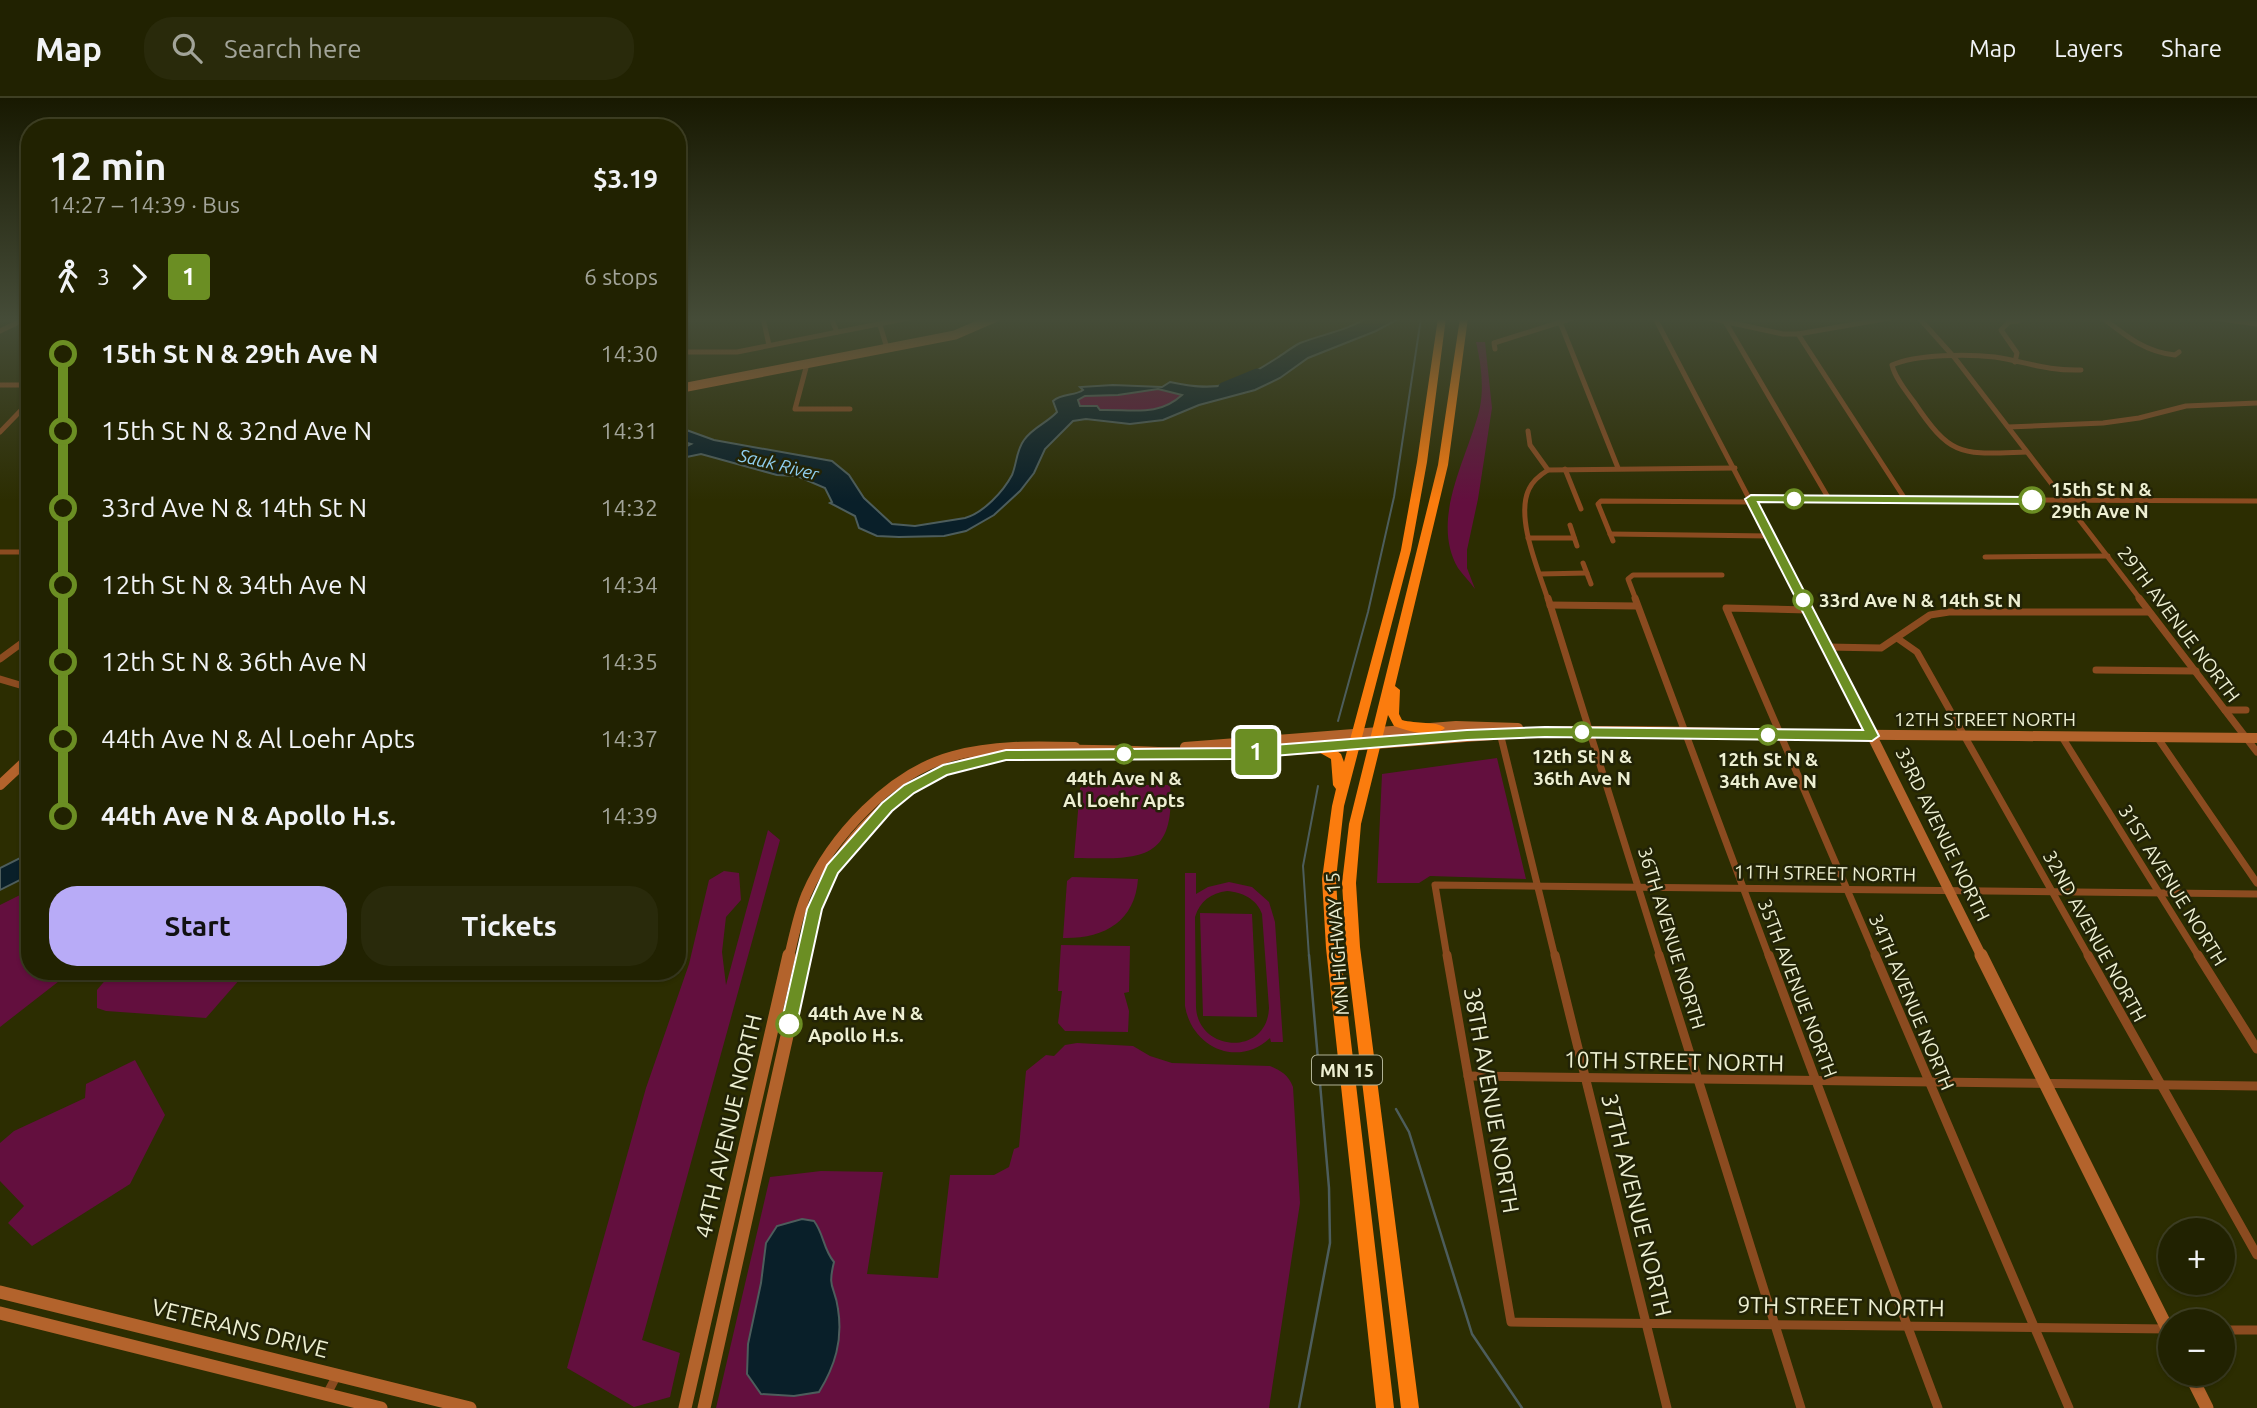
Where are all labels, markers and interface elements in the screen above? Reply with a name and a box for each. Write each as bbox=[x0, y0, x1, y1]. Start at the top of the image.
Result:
search box bbox=[144, 17, 634, 80]
icon: search bbox=[168, 29, 206, 67]
text: Map bbox=[35, 30, 102, 67]
text: Search here bbox=[224, 34, 362, 63]
text: Map bbox=[1969, 35, 2016, 62]
text: Layers bbox=[2054, 35, 2123, 62]
text: Share bbox=[2161, 35, 2222, 62]
text: 12 min bbox=[49, 145, 166, 187]
text: $3.19 bbox=[593, 164, 658, 193]
text: 14:27 – 14:39 · Bus bbox=[49, 192, 240, 217]
icon: walk bbox=[49, 258, 87, 296]
icon: forward bbox=[120, 258, 158, 296]
text: 1 bbox=[182, 263, 196, 290]
text: 3 bbox=[97, 264, 110, 289]
text: 6 stops bbox=[584, 264, 658, 289]
text: 15th St N & 29th Ave N bbox=[101, 339, 378, 368]
text: 14:30 bbox=[600, 341, 658, 366]
text: 15th St N & 32nd Ave N bbox=[101, 416, 372, 445]
text: 14:31 bbox=[600, 418, 658, 443]
water label: Sauk River bbox=[736, 444, 822, 484]
place label: 15th St N & 29th Ave N bbox=[2051, 478, 2152, 522]
marker: 15th St N & 29th Ave N bbox=[2019, 487, 2045, 513]
unlabelled marker bbox=[1784, 489, 1804, 509]
text: 33rd Ave N & 14th St N bbox=[101, 493, 367, 522]
text: 14:32 bbox=[600, 495, 658, 520]
street label: 29TH AVENUE NORTH bbox=[2113, 542, 2245, 706]
text: 12th St N & 34th Ave N bbox=[101, 570, 367, 599]
text: 14:34 bbox=[600, 572, 658, 597]
place label: 33rd Ave N & 14th St N bbox=[1819, 589, 2021, 611]
marker: 33rd Ave N & 14th St N bbox=[1793, 590, 1813, 610]
text: 12th St N & 36th Ave N bbox=[101, 647, 367, 676]
text: 14:35 bbox=[600, 649, 658, 674]
street label: 12TH STREET NORTH bbox=[1894, 708, 2076, 730]
marker: 12th St N & 36th Ave N bbox=[1572, 722, 1592, 742]
text: 44th Ave N & Al Loehr Apts bbox=[101, 724, 415, 753]
marker: 12th St N & 34th Ave N bbox=[1758, 725, 1778, 745]
text: 14:37 bbox=[600, 726, 658, 751]
line badge: 1 bbox=[1233, 729, 1279, 775]
text: 1 bbox=[1249, 738, 1263, 765]
street label: 33RD AVENUE NORTH bbox=[1891, 743, 1995, 925]
marker: 44th Ave N & Al Loehr Apts bbox=[1114, 744, 1134, 764]
place label: 12th St N & 36th Ave N bbox=[1532, 745, 1632, 789]
place label: 12th St N & 34th Ave N bbox=[1718, 748, 1818, 792]
place label: 44th Ave N & Al Loehr Apts bbox=[1063, 767, 1185, 811]
street label: 31ST AVENUE NORTH bbox=[2114, 800, 2232, 970]
text: 44th Ave N & Apollo H.s. bbox=[101, 801, 396, 830]
text: 14:39 bbox=[600, 803, 658, 828]
street label: 36TH AVENUE NORTH bbox=[1634, 844, 1710, 1032]
street label: 32ND AVENUE NORTH bbox=[2039, 847, 2151, 1025]
street label: 11TH STREET NORTH bbox=[1734, 860, 1916, 886]
street label: MN HIGHWAY 15 bbox=[1321, 872, 1353, 1016]
button: Start bbox=[49, 886, 347, 966]
button: Tickets bbox=[361, 886, 658, 966]
street label: 35TH AVENUE NORTH bbox=[1754, 896, 1842, 1080]
street label: 34TH AVENUE NORTH bbox=[1865, 911, 1959, 1093]
street label: 38TH AVENUE NORTH bbox=[1460, 985, 1524, 1215]
place label: 44th Ave N & Apollo H.s. bbox=[808, 1002, 923, 1046]
marker: 44th Ave N & Apollo H.s. bbox=[776, 1011, 802, 1037]
street label: 44TH AVENUE NORTH bbox=[690, 1012, 766, 1240]
street label: 10TH STREET NORTH bbox=[1564, 1047, 1784, 1075]
road number: MN 15 bbox=[1312, 1056, 1382, 1085]
street label: 37TH AVENUE NORTH bbox=[1597, 1091, 1677, 1319]
map controls bbox=[2158, 1218, 2235, 1386]
button: + bbox=[2158, 1218, 2235, 1295]
street label: 9TH STREET NORTH bbox=[1737, 1292, 1945, 1320]
street label: VETERANS DRIVE bbox=[149, 1294, 331, 1362]
button: − bbox=[2158, 1309, 2235, 1386]

